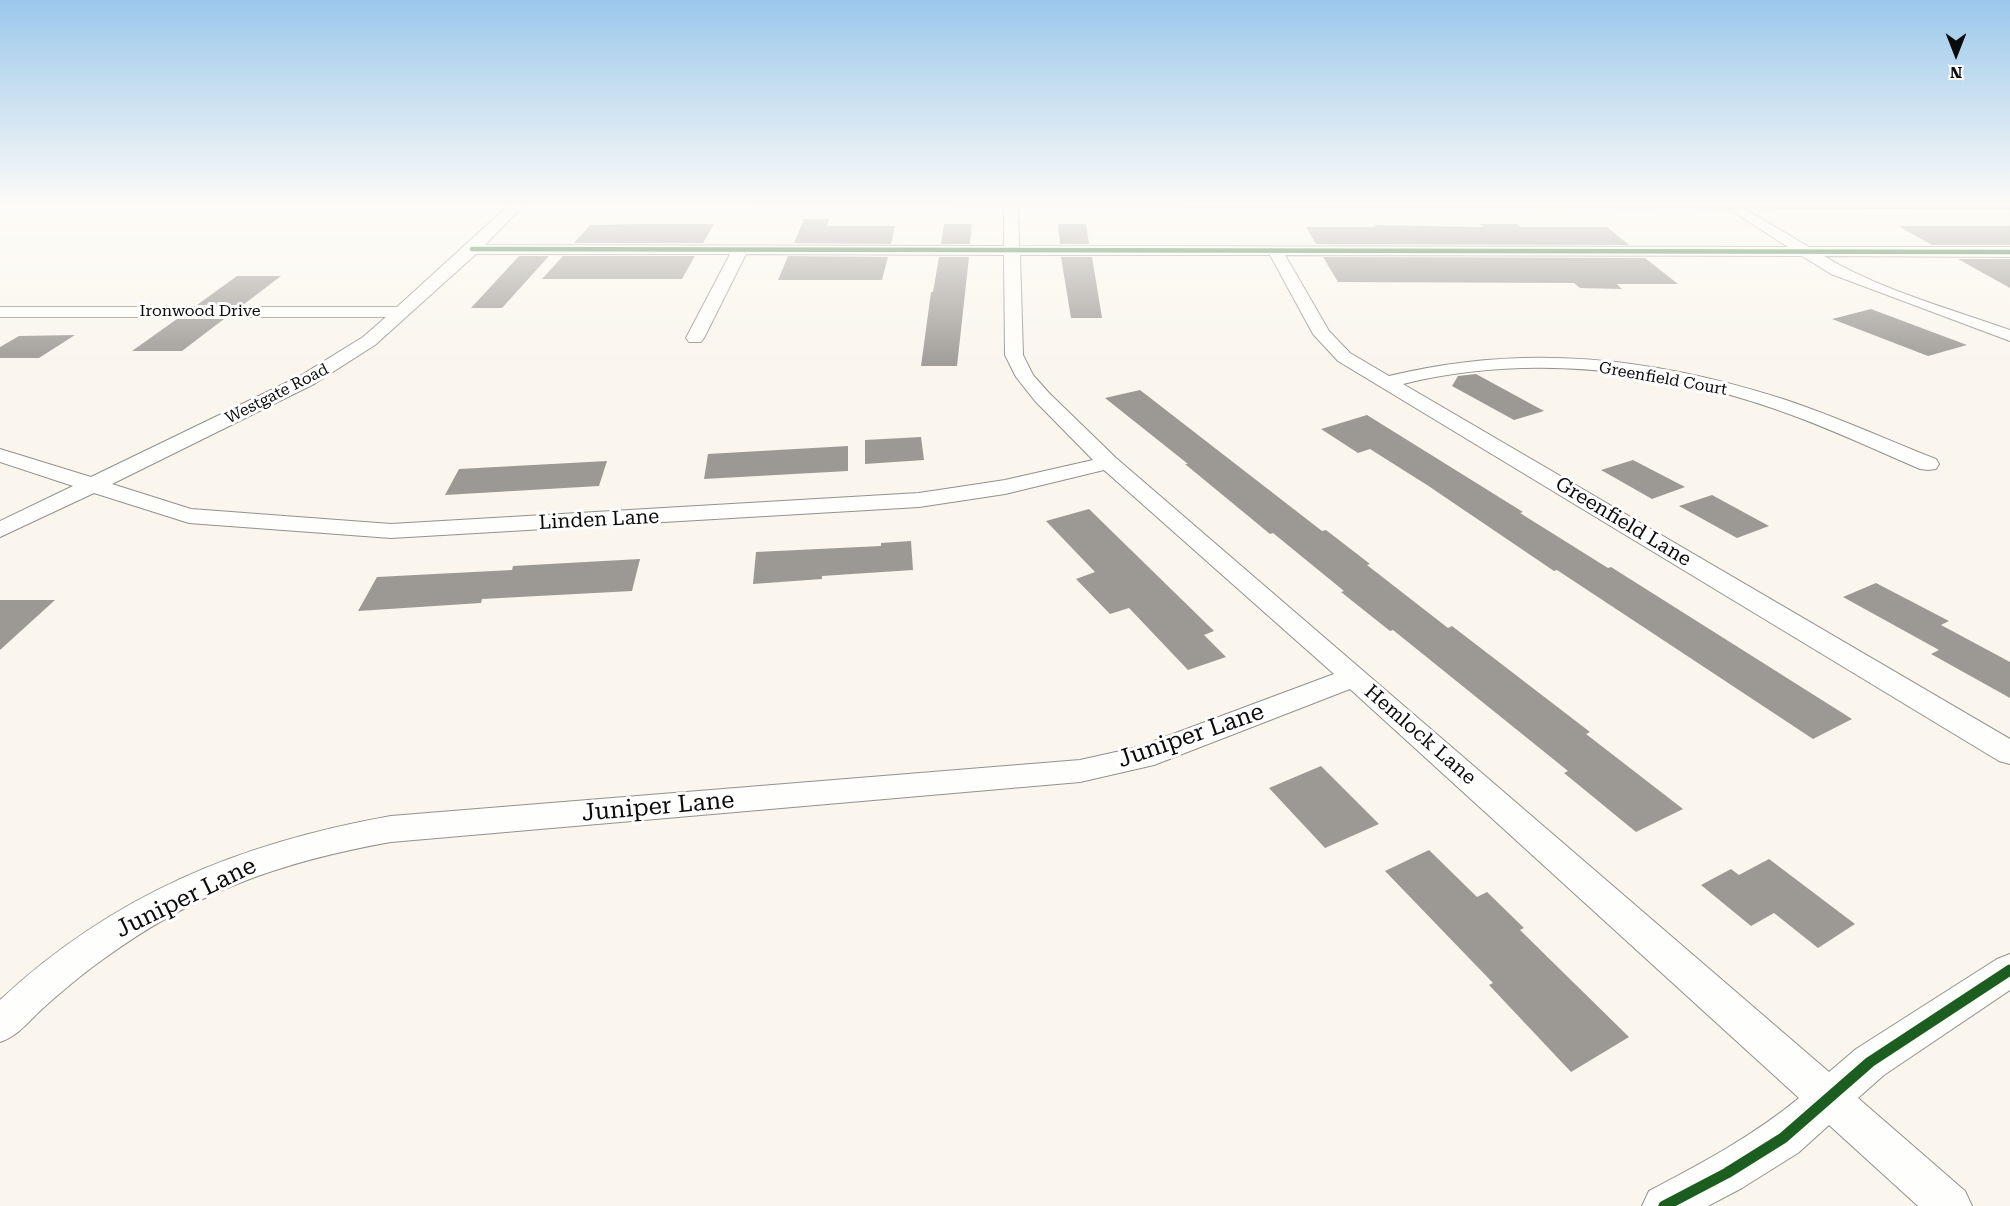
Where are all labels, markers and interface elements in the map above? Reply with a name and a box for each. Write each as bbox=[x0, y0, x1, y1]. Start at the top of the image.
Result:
north arrow bbox=[1926, 24, 1986, 84]
text: N bbox=[1950, 63, 1962, 82]
street label: Ironwood Drive bbox=[139, 301, 261, 321]
street label: Greenfield Court bbox=[1597, 358, 1729, 400]
street label: Westgate Road bbox=[222, 360, 332, 428]
street label: Greenfield Lane bbox=[1551, 472, 1695, 572]
street label: Linden Lane bbox=[538, 505, 660, 535]
street label: Hemlock Lane bbox=[1359, 680, 1481, 790]
street label: Juniper Lane bbox=[1114, 697, 1268, 775]
street label: Juniper Lane bbox=[581, 786, 735, 828]
street label: Juniper Lane bbox=[111, 852, 261, 944]

